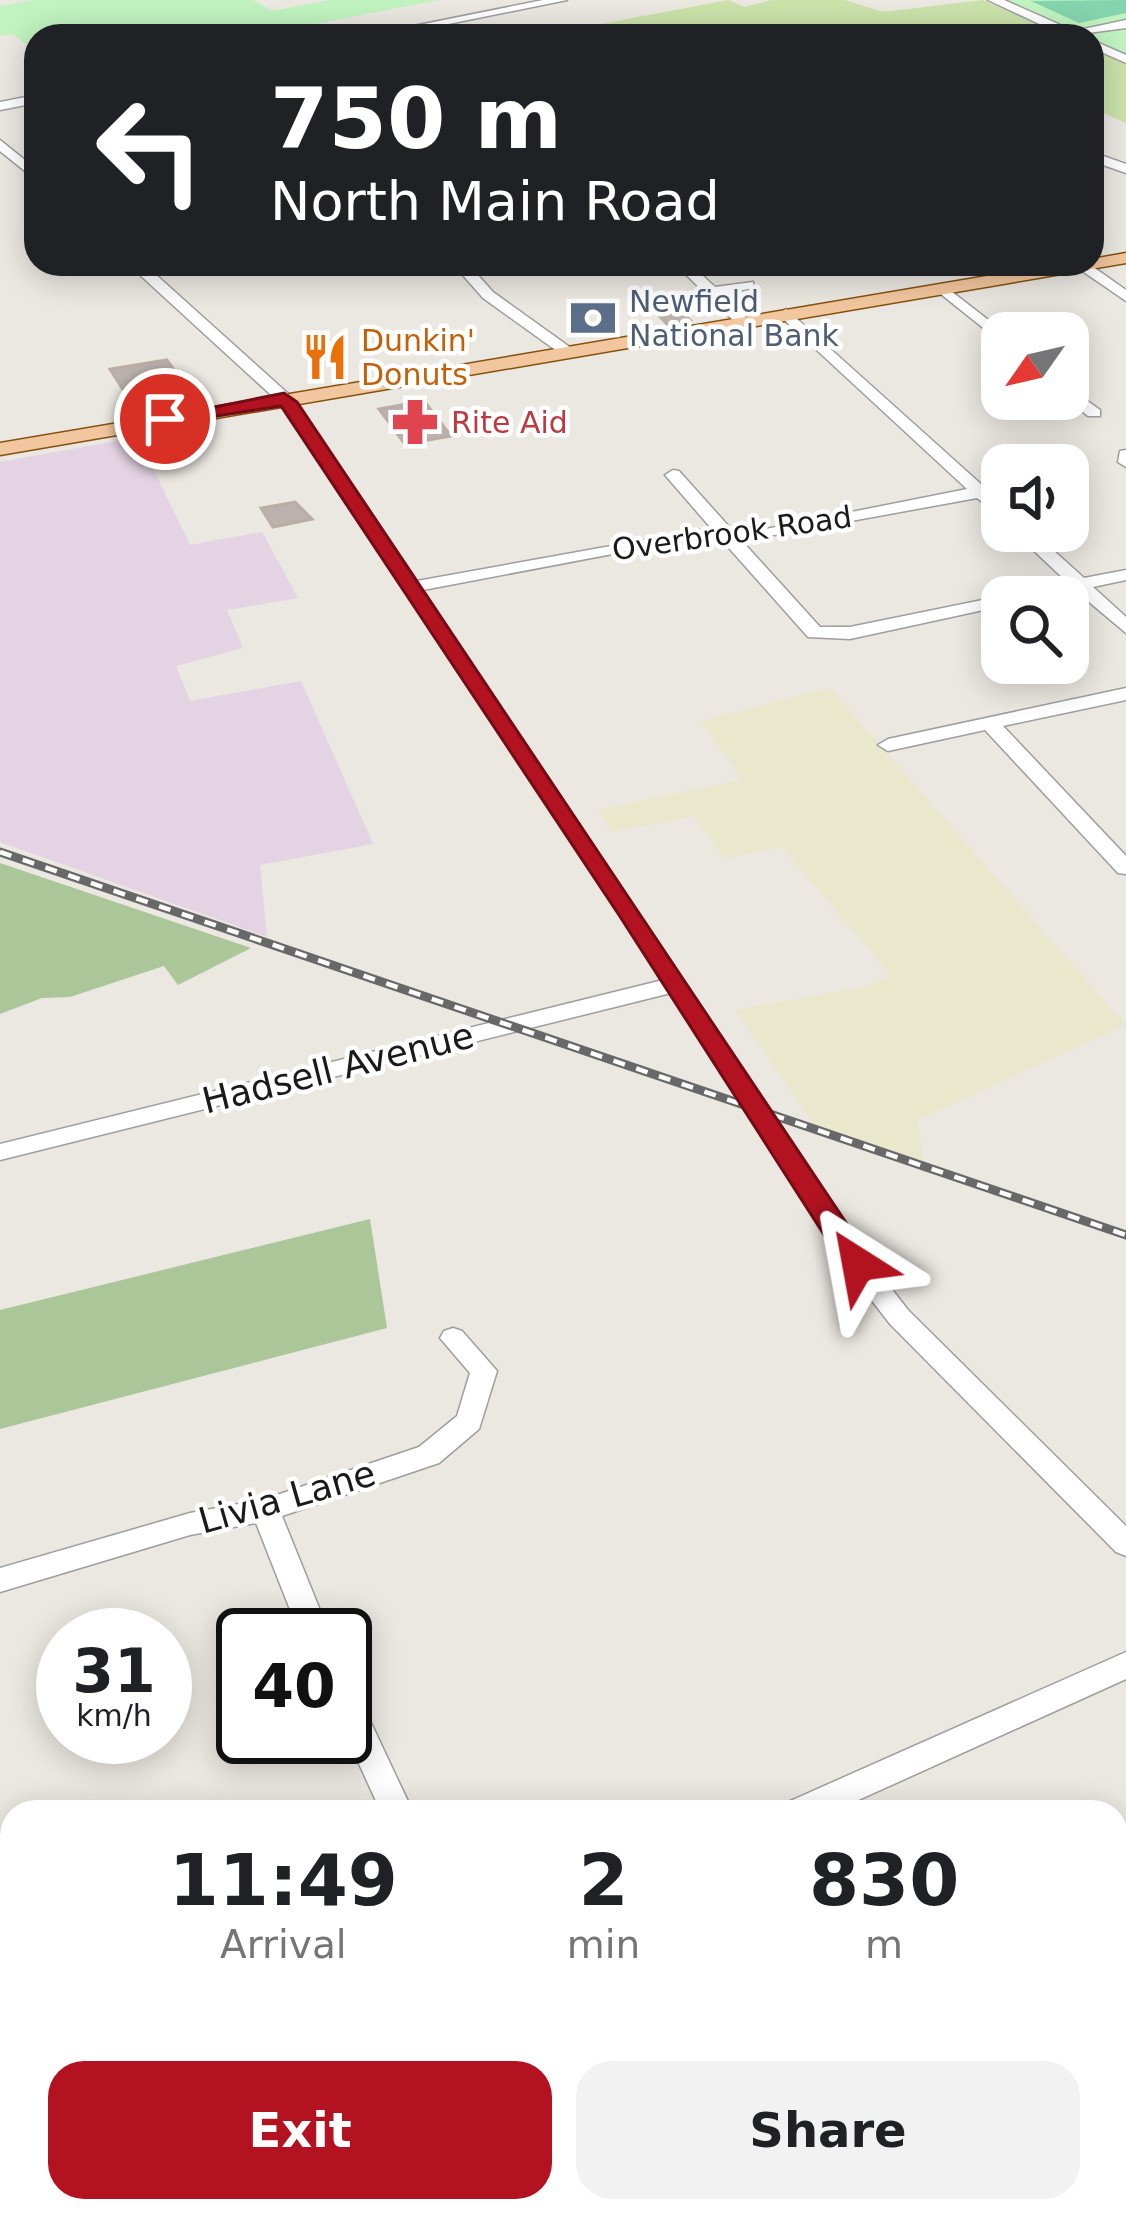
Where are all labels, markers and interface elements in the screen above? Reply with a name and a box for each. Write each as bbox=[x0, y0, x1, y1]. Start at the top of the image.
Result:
text: 750 m bbox=[270, 70, 562, 168]
icon: left bbox=[72, 72, 228, 228]
text: North Main Road bbox=[270, 170, 720, 233]
place label: Newfield National Bank bbox=[629, 284, 840, 353]
bank icon: Newfield National Bank bbox=[568, 293, 618, 343]
north arrow bbox=[981, 312, 1089, 420]
map controls bbox=[981, 312, 1089, 684]
place label: Dunkin' Donuts bbox=[361, 323, 475, 392]
restaurant icon: Dunkin' Donuts bbox=[300, 332, 350, 382]
pin bbox=[114, 368, 216, 470]
icon: arrive bbox=[132, 386, 198, 452]
pharmacy icon: Rite Aid bbox=[390, 397, 440, 447]
place label: Rite Aid bbox=[451, 405, 568, 440]
button: sound bbox=[981, 444, 1089, 552]
street label: Overbrook Road bbox=[610, 499, 854, 567]
button: search bbox=[981, 576, 1089, 684]
street label: Hadsell Avenue bbox=[198, 1014, 478, 1122]
position arrow bbox=[795, 1201, 921, 1327]
street label: Livia Lane bbox=[194, 1452, 380, 1542]
speed limit sign: 40 bbox=[216, 1608, 372, 1764]
text: 31 bbox=[72, 1636, 156, 1706]
text: km/h bbox=[76, 1698, 152, 1733]
text: 11:49 bbox=[169, 1838, 398, 1922]
text: 2 bbox=[578, 1838, 628, 1922]
text: 830 bbox=[809, 1838, 959, 1922]
text: Arrival bbox=[220, 1922, 347, 1967]
text: min bbox=[567, 1922, 640, 1967]
text: m bbox=[865, 1922, 903, 1967]
button: Exit bbox=[48, 2061, 552, 2199]
button: Share bbox=[576, 2061, 1080, 2199]

